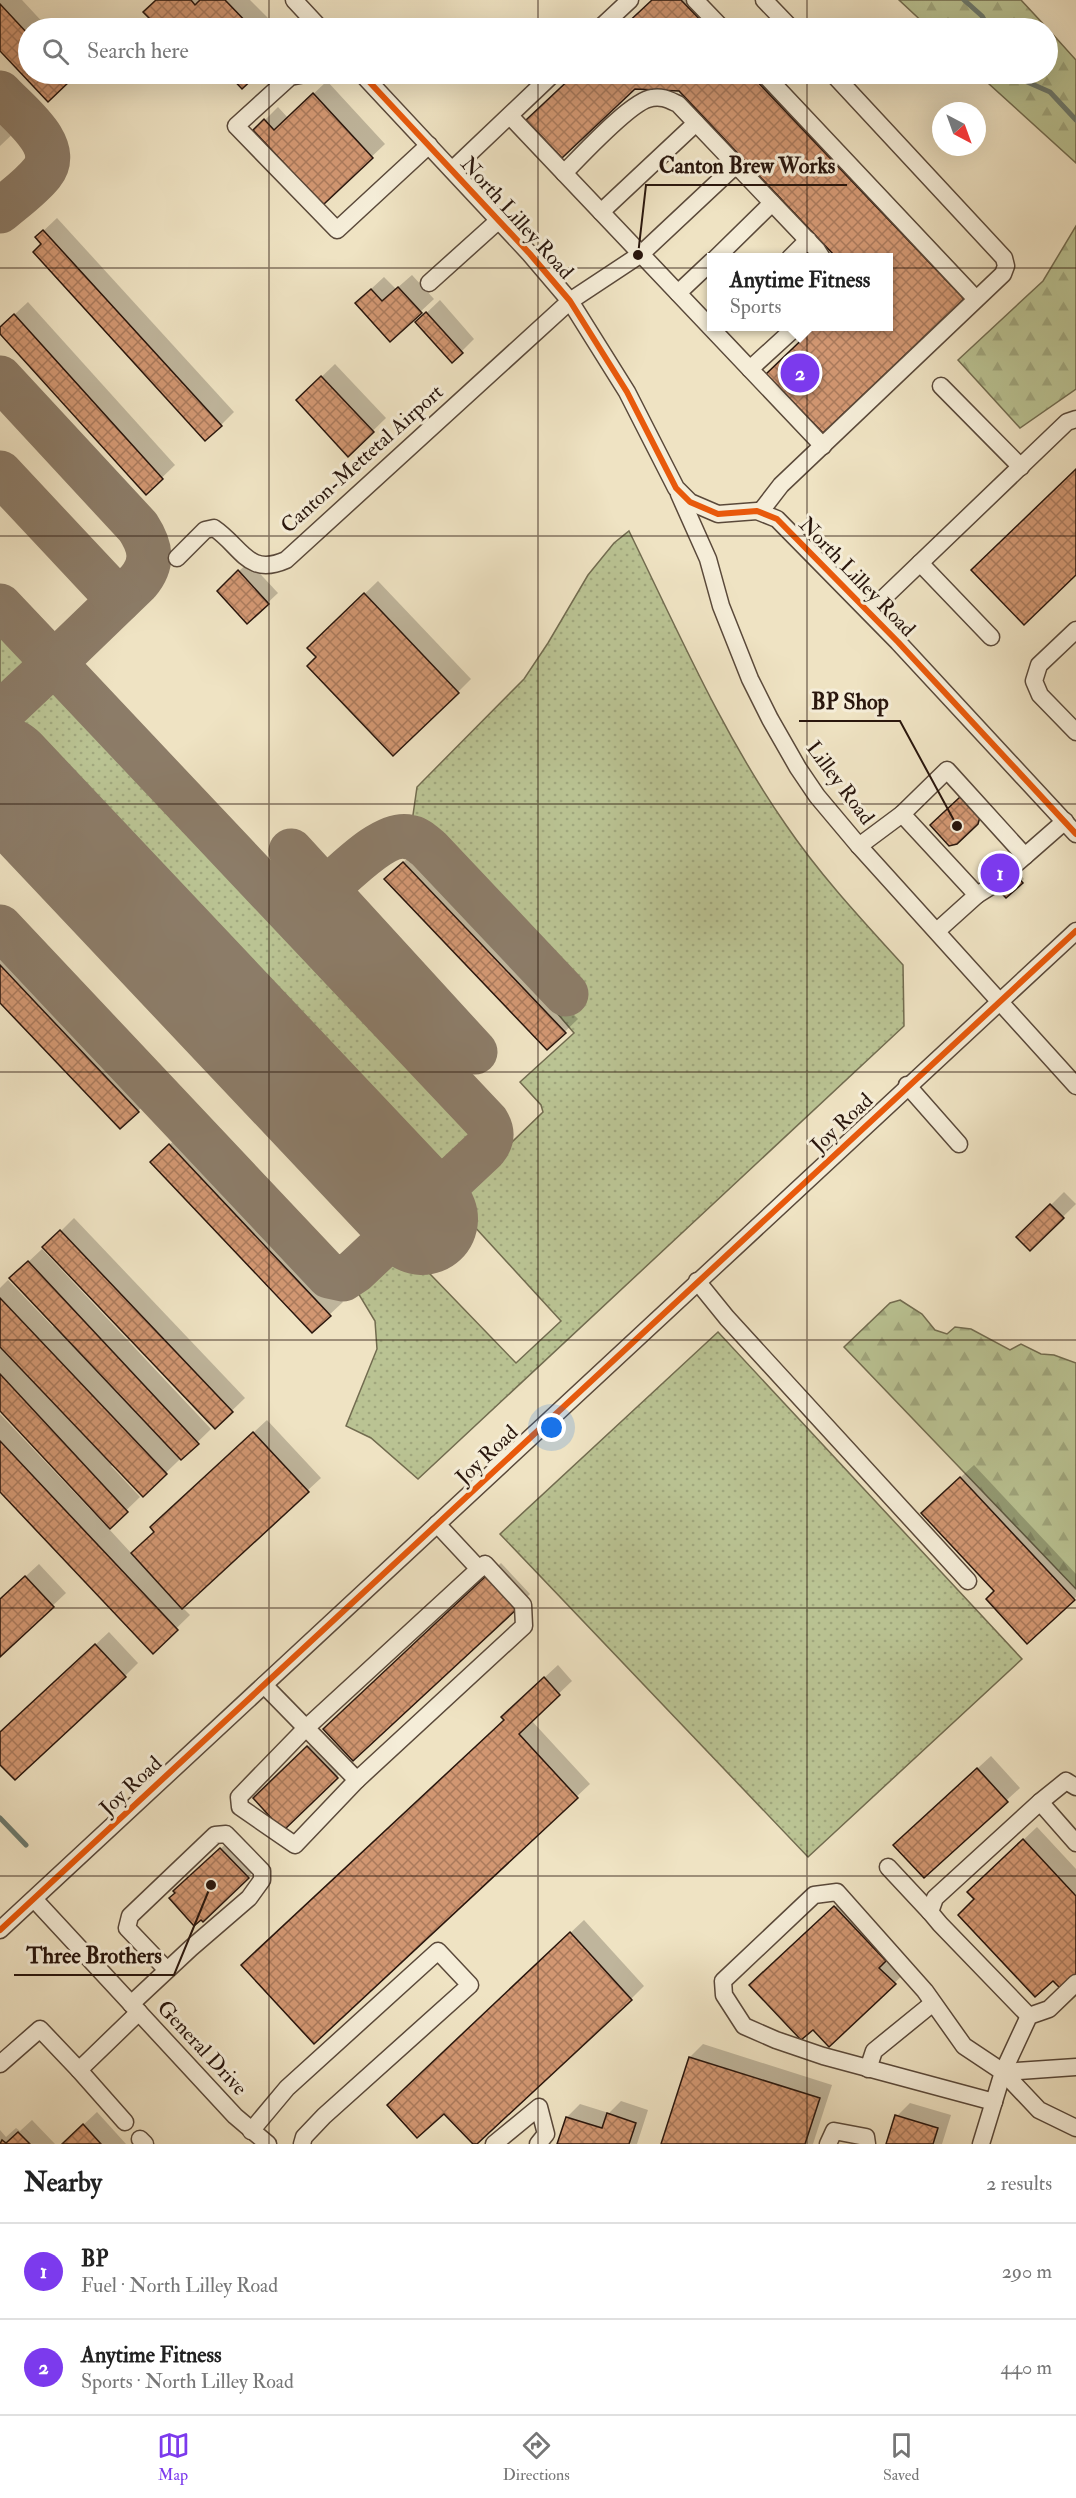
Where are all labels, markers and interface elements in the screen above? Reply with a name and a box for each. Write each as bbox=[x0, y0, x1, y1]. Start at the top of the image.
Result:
search box bbox=[18, 18, 1058, 84]
icon: search bbox=[39, 35, 72, 68]
text: Search here bbox=[87, 37, 189, 65]
north arrow bbox=[932, 102, 986, 156]
callout: Canton Brew Works bbox=[646, 145, 847, 185]
street label: North Lilley Road bbox=[455, 151, 580, 286]
text: Canton Brew Works bbox=[659, 152, 836, 180]
popup bbox=[707, 253, 893, 331]
text: Anytime Fitness bbox=[730, 266, 870, 294]
text: Sports bbox=[730, 294, 781, 319]
pin: 2 bbox=[780, 350, 820, 395]
street label: Canton-Mettetal Airport bbox=[275, 379, 449, 539]
street label: North Lilley Road bbox=[793, 511, 921, 643]
callout: BP Shop bbox=[799, 681, 900, 721]
text: BP Shop bbox=[811, 688, 889, 717]
street label: Lilley Road bbox=[800, 736, 881, 831]
pin: 1 bbox=[980, 850, 1020, 896]
street label: Joy Road bbox=[804, 1087, 879, 1159]
your location bbox=[537, 1413, 566, 1442]
street label: Joy Road bbox=[449, 1419, 524, 1491]
street label: Joy Road bbox=[93, 1750, 168, 1822]
callout: Three Brothers bbox=[14, 1935, 174, 1975]
text: Three Brothers bbox=[25, 1942, 162, 1970]
street label: General Drive bbox=[151, 1995, 253, 2101]
text: Nearby bbox=[24, 2167, 102, 2199]
text: 2 results bbox=[986, 2171, 1052, 2196]
text: BP bbox=[81, 2245, 108, 2273]
text: 1 bbox=[40, 2259, 47, 2284]
text: 290 m bbox=[1002, 2259, 1052, 2284]
text: Fuel · North Lilley Road bbox=[81, 2273, 278, 2298]
text: Anytime Fitness bbox=[81, 2341, 222, 2369]
text: 2 bbox=[38, 2355, 49, 2380]
text: 440 m bbox=[1000, 2355, 1052, 2380]
text: Sports · North Lilley Road bbox=[81, 2369, 294, 2394]
tab: Map bbox=[157, 2429, 190, 2485]
tab: Directions bbox=[503, 2429, 570, 2485]
tab: Saved bbox=[883, 2429, 919, 2485]

